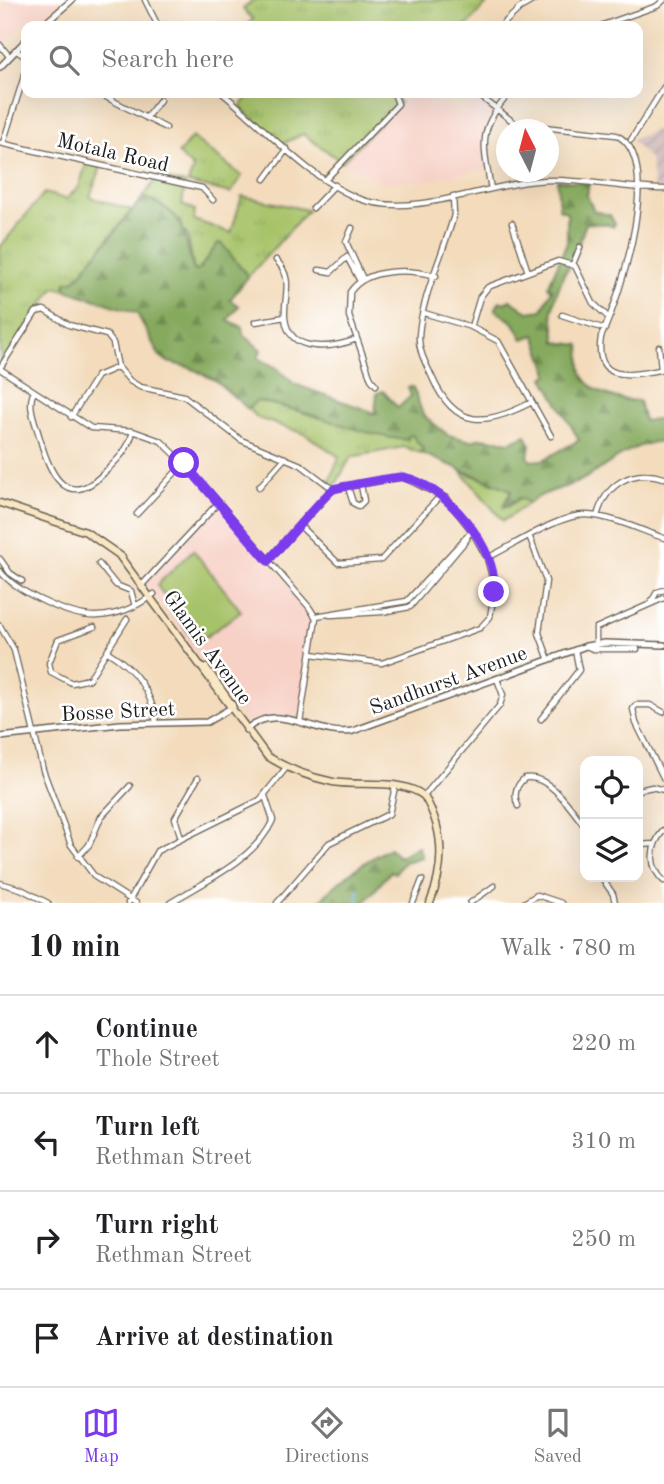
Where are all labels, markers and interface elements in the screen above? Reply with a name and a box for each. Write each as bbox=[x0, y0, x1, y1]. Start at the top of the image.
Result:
search box bbox=[21, 21, 643, 98]
icon: search bbox=[45, 41, 83, 79]
text: Search here bbox=[101, 47, 234, 73]
north arrow bbox=[496, 119, 559, 182]
street label: Motala Road bbox=[55, 130, 171, 177]
route start bbox=[168, 447, 199, 478]
route end bbox=[478, 576, 509, 607]
street label: Glamis Avenue bbox=[159, 587, 255, 709]
street label: Sandhurst Avenue bbox=[367, 643, 530, 720]
street label: Bosse Street bbox=[60, 699, 176, 726]
map controls bbox=[580, 756, 643, 882]
button: locate bbox=[580, 756, 643, 819]
button: layers bbox=[580, 819, 643, 882]
text: 10 min bbox=[28, 933, 121, 963]
text: Walk · 780 m bbox=[500, 937, 636, 960]
text: Continue bbox=[95, 1017, 198, 1043]
icon: ahead bbox=[28, 1025, 66, 1063]
text: 220 m bbox=[571, 1032, 636, 1055]
text: Thole Street bbox=[95, 1048, 220, 1071]
text: Turn left bbox=[95, 1115, 200, 1141]
icon: left bbox=[28, 1123, 66, 1161]
text: 310 m bbox=[571, 1130, 636, 1153]
text: Rethman Street bbox=[95, 1146, 252, 1169]
text: Turn right bbox=[95, 1213, 218, 1239]
icon: right bbox=[28, 1221, 66, 1259]
text: 250 m bbox=[571, 1228, 636, 1251]
text: Rethman Street bbox=[95, 1244, 252, 1267]
icon: arrive bbox=[28, 1319, 66, 1357]
text: Arrive at destination bbox=[95, 1325, 334, 1351]
tab: Map bbox=[82, 1404, 120, 1469]
tab: Directions bbox=[285, 1404, 369, 1469]
tab: Saved bbox=[533, 1404, 582, 1469]

